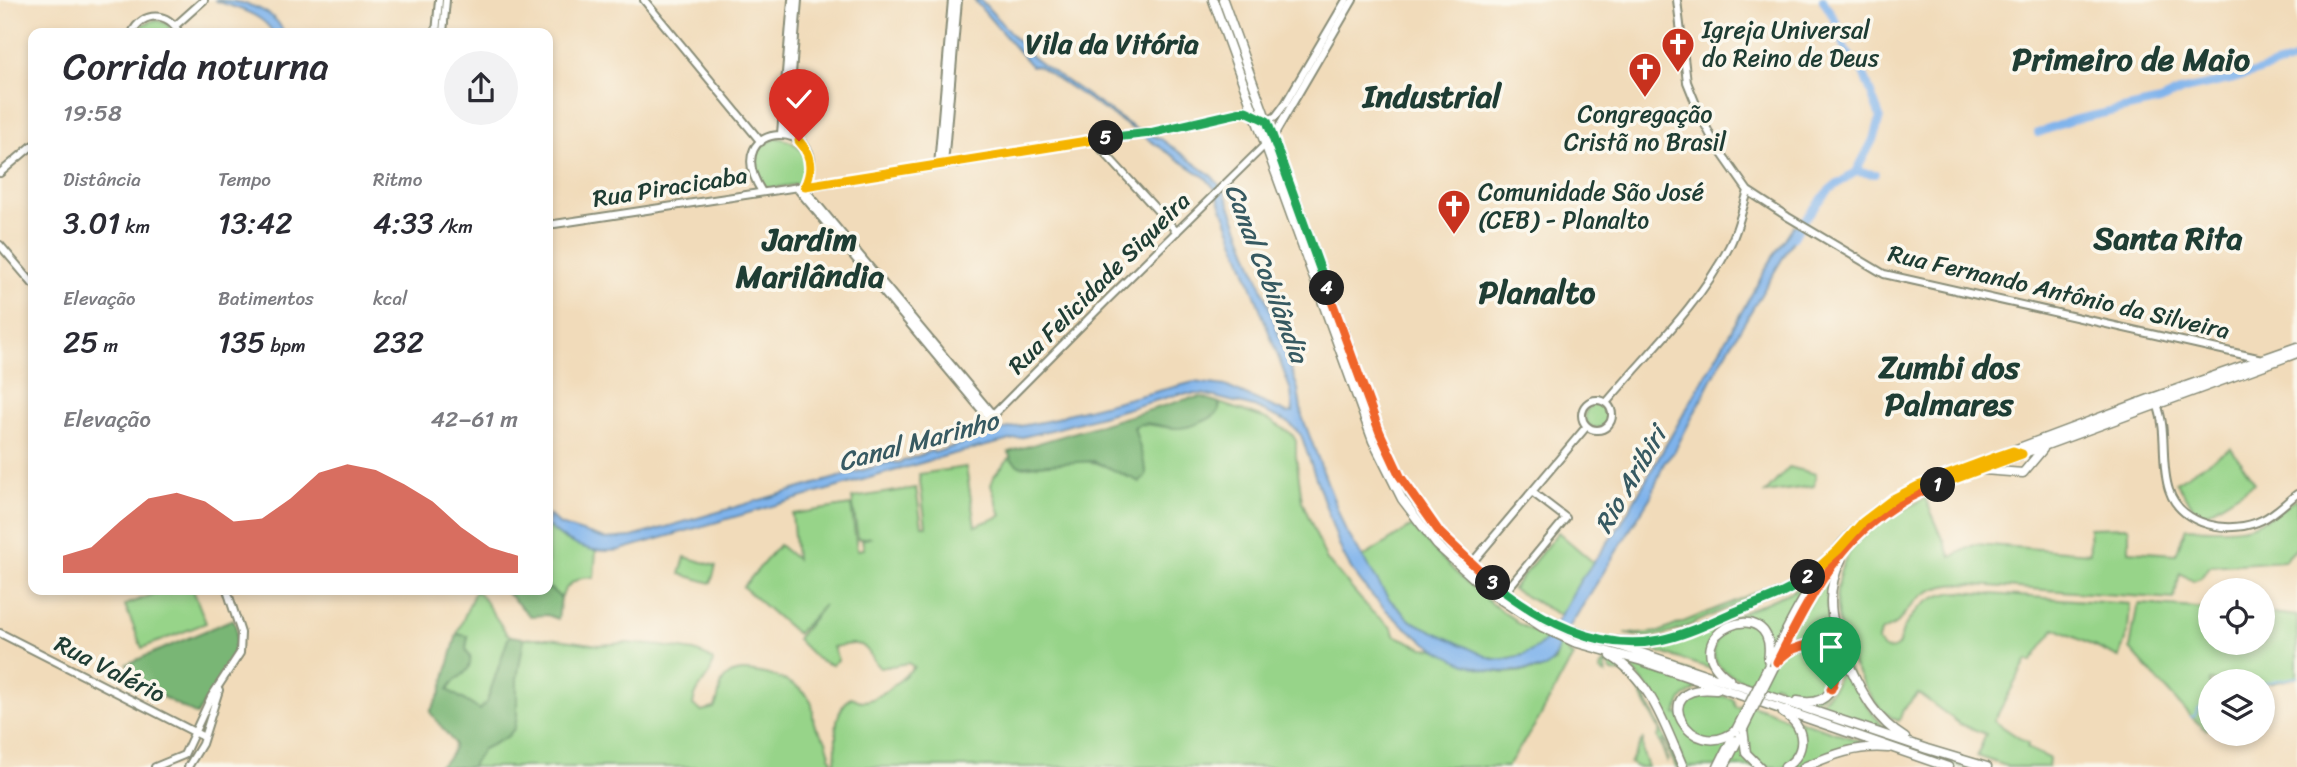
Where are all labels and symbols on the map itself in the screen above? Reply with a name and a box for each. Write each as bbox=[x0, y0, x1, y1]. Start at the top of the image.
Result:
place label: Igreja Universal do Reino de Deus bbox=[1701, 9, 1880, 79]
district label: Vila da Vitória bbox=[1026, 19, 1199, 68]
church icon: Igreja Universal do Reino de Deus bbox=[1659, 25, 1697, 74]
district label: Primeiro de Maio bbox=[2012, 31, 2251, 88]
church icon: Congregação Cristã no Brasil bbox=[1626, 50, 1664, 99]
district label: Industrial bbox=[1361, 68, 1503, 125]
pin bbox=[769, 69, 829, 141]
place label: Congregação Cristã no Brasil bbox=[1564, 93, 1727, 163]
pin: 5 bbox=[1088, 120, 1124, 156]
street label: Rua Piracicaba bbox=[590, 154, 750, 220]
place label: Comunidade São José (CEB) - Planalto bbox=[1478, 171, 1704, 241]
water label: Canal Cobilândia bbox=[1212, 176, 1323, 372]
street label: Rua Felicidade Siqueira bbox=[997, 181, 1201, 385]
church icon: Comunidade São José (CEB) - Planalto bbox=[1435, 187, 1473, 236]
district label: Santa Rita bbox=[2093, 210, 2243, 267]
district label: Jardim Marilândia bbox=[735, 211, 884, 305]
street label: Rua Fernando Antônio da Silveira bbox=[1884, 232, 2234, 352]
district label: Planalto bbox=[1479, 264, 1596, 321]
pin: 4 bbox=[1310, 270, 1344, 306]
district label: Zumbi dos Palmares bbox=[1878, 339, 2021, 433]
water label: Canal Marinho bbox=[833, 397, 1005, 485]
water label: Rio Aribiri bbox=[1581, 414, 1682, 542]
pin: 1 bbox=[1920, 468, 1955, 503]
pin: 2 bbox=[1790, 560, 1826, 594]
pin: 3 bbox=[1476, 566, 1510, 600]
pin bbox=[1801, 617, 1861, 689]
street label: Rua Valério bbox=[47, 623, 173, 715]

